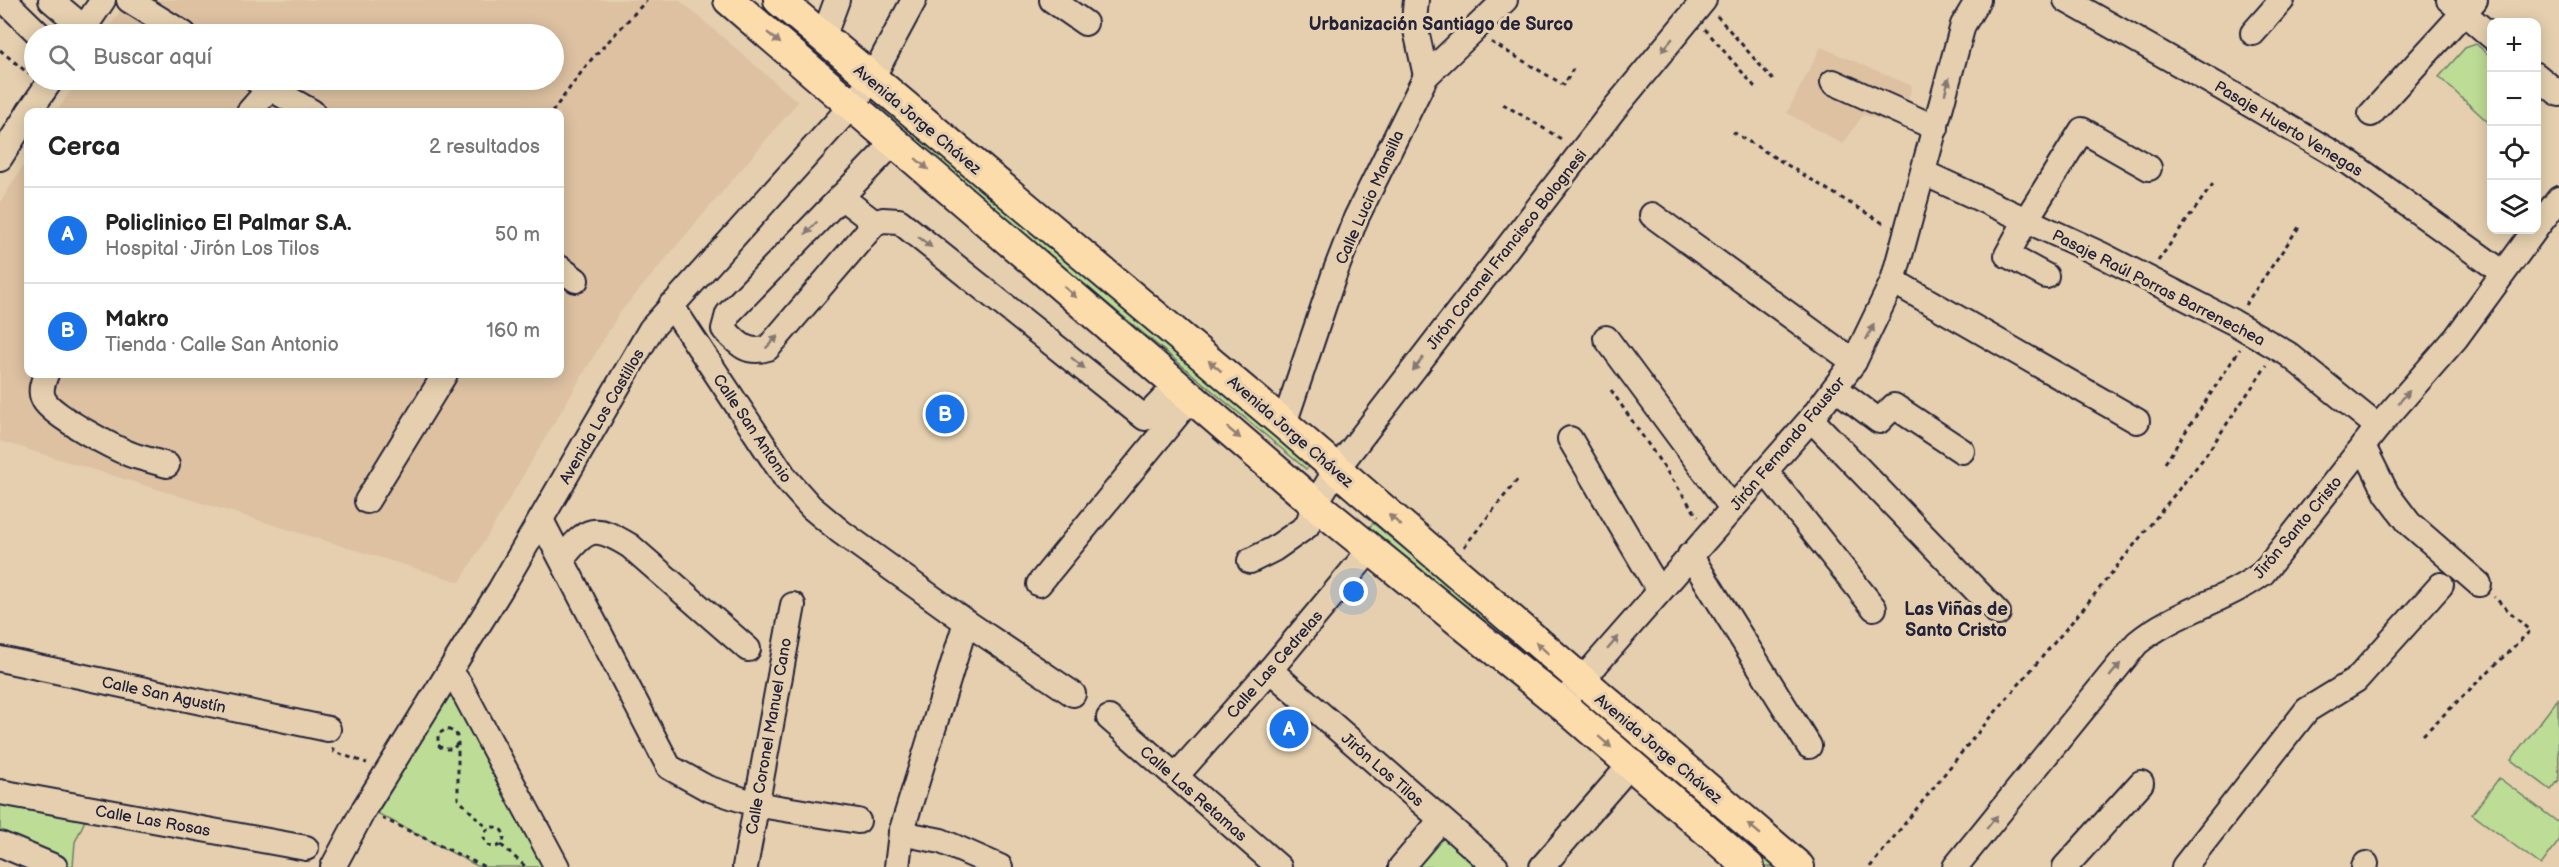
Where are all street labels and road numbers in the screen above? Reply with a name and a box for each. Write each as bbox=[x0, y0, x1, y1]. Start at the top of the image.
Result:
street label: Avenida Jorge Chávez bbox=[849, 61, 985, 179]
street label: Pasaje Huerto Venegas bbox=[2211, 78, 2366, 181]
street label: Calle Lucio Mansilla bbox=[1332, 128, 1408, 268]
street label: Jirón Coronel Francisco Bolognesi bbox=[1423, 146, 1591, 354]
street label: Pasaje Raúl Porras Barrenechea bbox=[2049, 226, 2268, 350]
street label: Avenida Los Castillos bbox=[556, 346, 649, 488]
street label: Calle San Antonio bbox=[708, 371, 795, 487]
street label: Avenida Jorge Chávez bbox=[1223, 372, 1357, 492]
street label: Jirón Fernando Faustor bbox=[1727, 373, 1850, 515]
street label: Jirón Santo Cristo bbox=[2250, 473, 2347, 583]
street label: Calle Las Cedrelas bbox=[1223, 607, 1327, 723]
street label: Calle Coronel Manuel Cano bbox=[743, 636, 796, 836]
street label: Calle San Agustín bbox=[100, 673, 227, 718]
street label: Avenida Jorge Chávez bbox=[1590, 690, 1726, 808]
street label: Jirón Los Tilos bbox=[1337, 729, 1427, 811]
street label: Calle Las Retamas bbox=[1136, 742, 1251, 846]
street label: Calle Las Rosas bbox=[94, 802, 212, 841]

